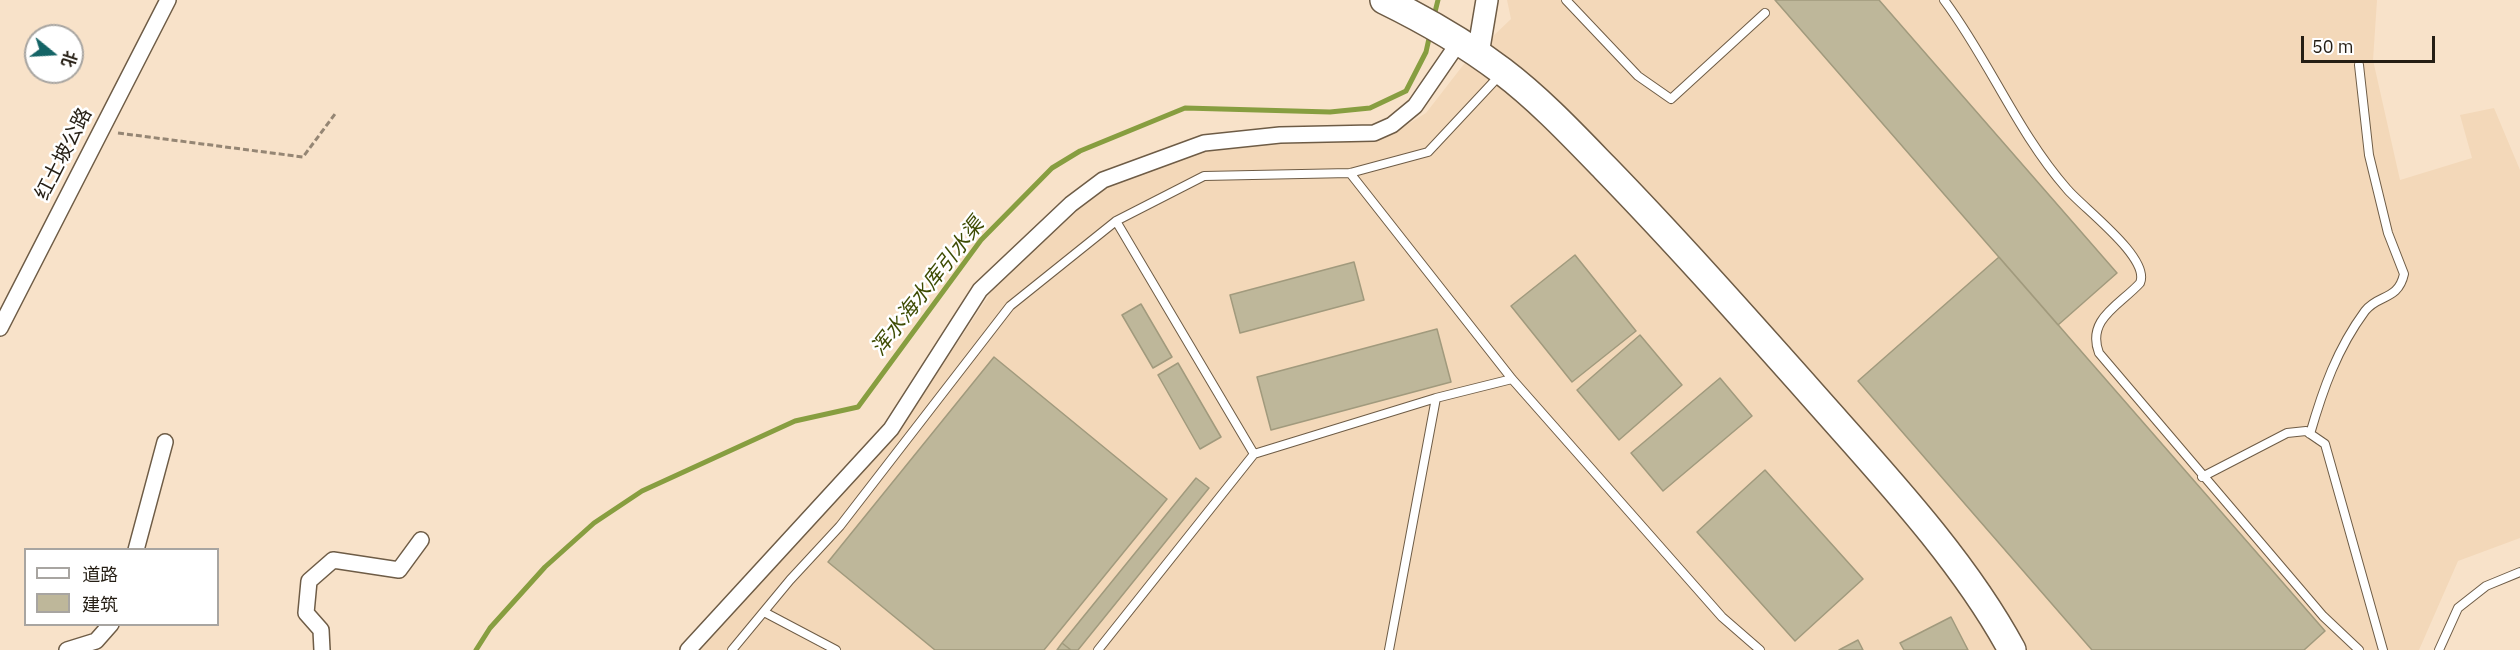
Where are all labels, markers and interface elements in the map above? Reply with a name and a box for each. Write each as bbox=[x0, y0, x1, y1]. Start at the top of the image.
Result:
north arrow bbox=[24, 24, 84, 84]
scale bar bbox=[2304, 24, 2438, 62]
text: 50 m bbox=[2312, 35, 2354, 58]
text: 北 bbox=[57, 48, 81, 70]
street label: 红土坡公路 bbox=[31, 104, 97, 204]
water label: 浑水海水库引水渠 bbox=[866, 213, 990, 361]
legend bbox=[24, 548, 219, 626]
text: 道路 bbox=[82, 563, 118, 586]
text: 建筑 bbox=[82, 593, 118, 616]

